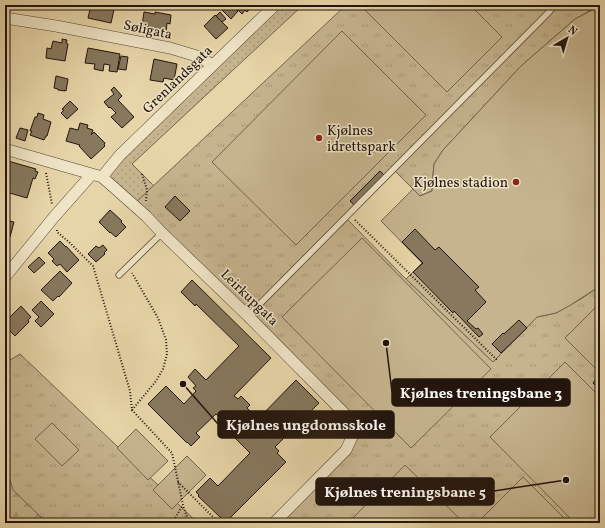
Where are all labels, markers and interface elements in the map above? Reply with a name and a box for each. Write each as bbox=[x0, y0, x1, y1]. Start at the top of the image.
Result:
street label: Søligata bbox=[122, 16, 174, 45]
north arrow bbox=[547, 18, 587, 58]
text: N bbox=[564, 23, 580, 40]
street label: Grenlandsgata bbox=[139, 42, 217, 118]
place label: Kjølnes idrettspark bbox=[327, 122, 396, 157]
marker: Kjølnes idrettspark bbox=[314, 133, 324, 143]
place label: Kjølnes stadion bbox=[413, 174, 508, 193]
marker: Kjølnes stadion bbox=[511, 177, 521, 187]
street label: Leirkupgata bbox=[216, 266, 282, 331]
callout: Kjølnes treningsbane 3 bbox=[392, 379, 570, 406]
text: Kjølnes treningsbane 3 bbox=[400, 384, 562, 405]
callout: Kjølnes ungdomsskole bbox=[218, 411, 394, 438]
text: Kjølnes ungdomsskole bbox=[226, 416, 386, 437]
callout: Kjølnes treningsbane 5 bbox=[316, 478, 494, 505]
text: Kjølnes treningsbane 5 bbox=[324, 483, 486, 504]

